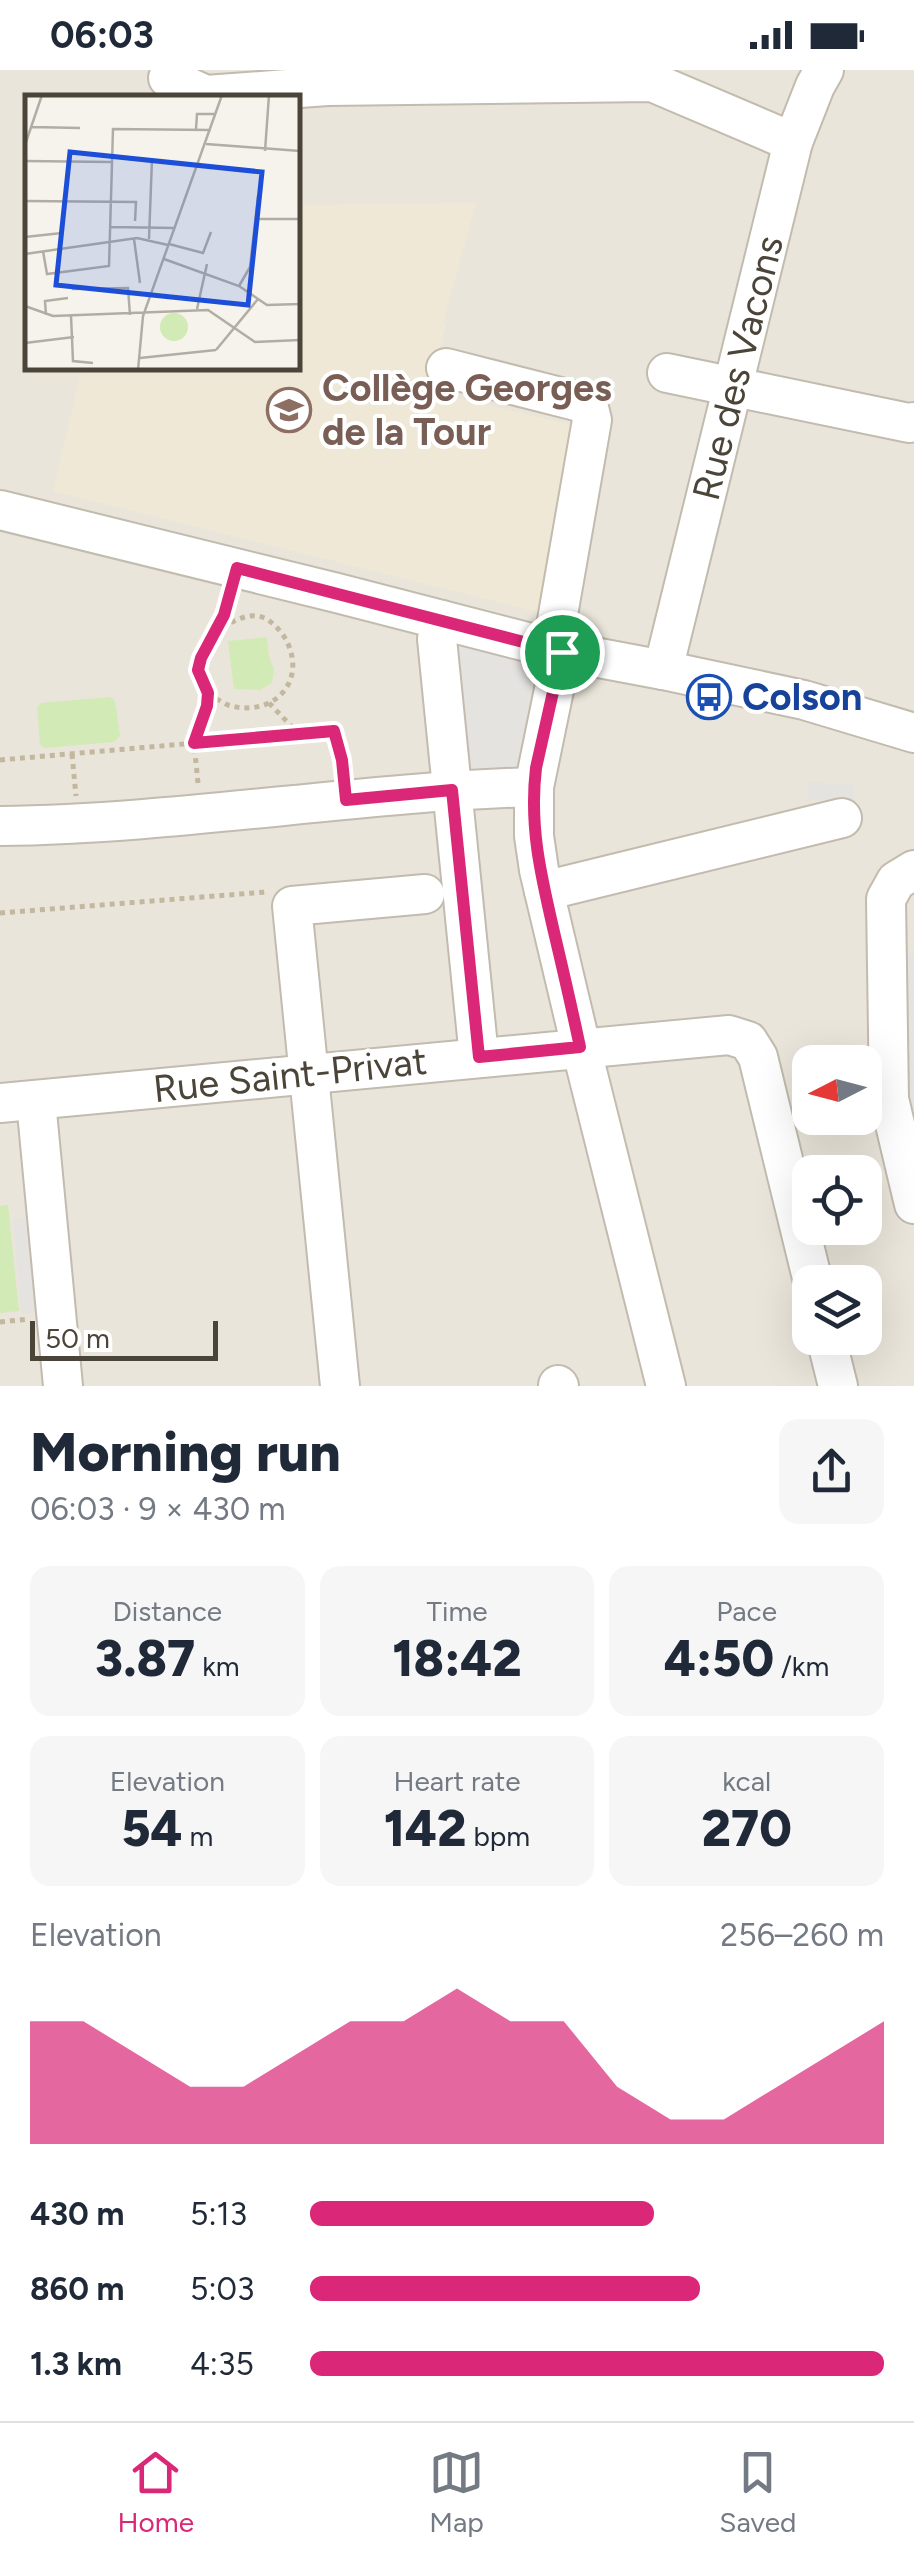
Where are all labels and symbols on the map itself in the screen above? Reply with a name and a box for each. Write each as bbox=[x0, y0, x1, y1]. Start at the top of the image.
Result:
inset map bbox=[25, 95, 300, 370]
street label: Rue des Vacons bbox=[683, 231, 793, 505]
place label: Collège Georges de la Tour bbox=[322, 365, 612, 455]
school or university icon: Collège Georges de la Tour bbox=[266, 387, 312, 433]
pin bbox=[520, 610, 605, 695]
bus stop icon: Colson bbox=[686, 674, 732, 720]
place label: Colson bbox=[742, 674, 862, 720]
street label: Rue Saint-Privat bbox=[151, 1038, 429, 1112]
north arrow bbox=[792, 1045, 882, 1135]
scale bar bbox=[30, 1316, 218, 1361]

